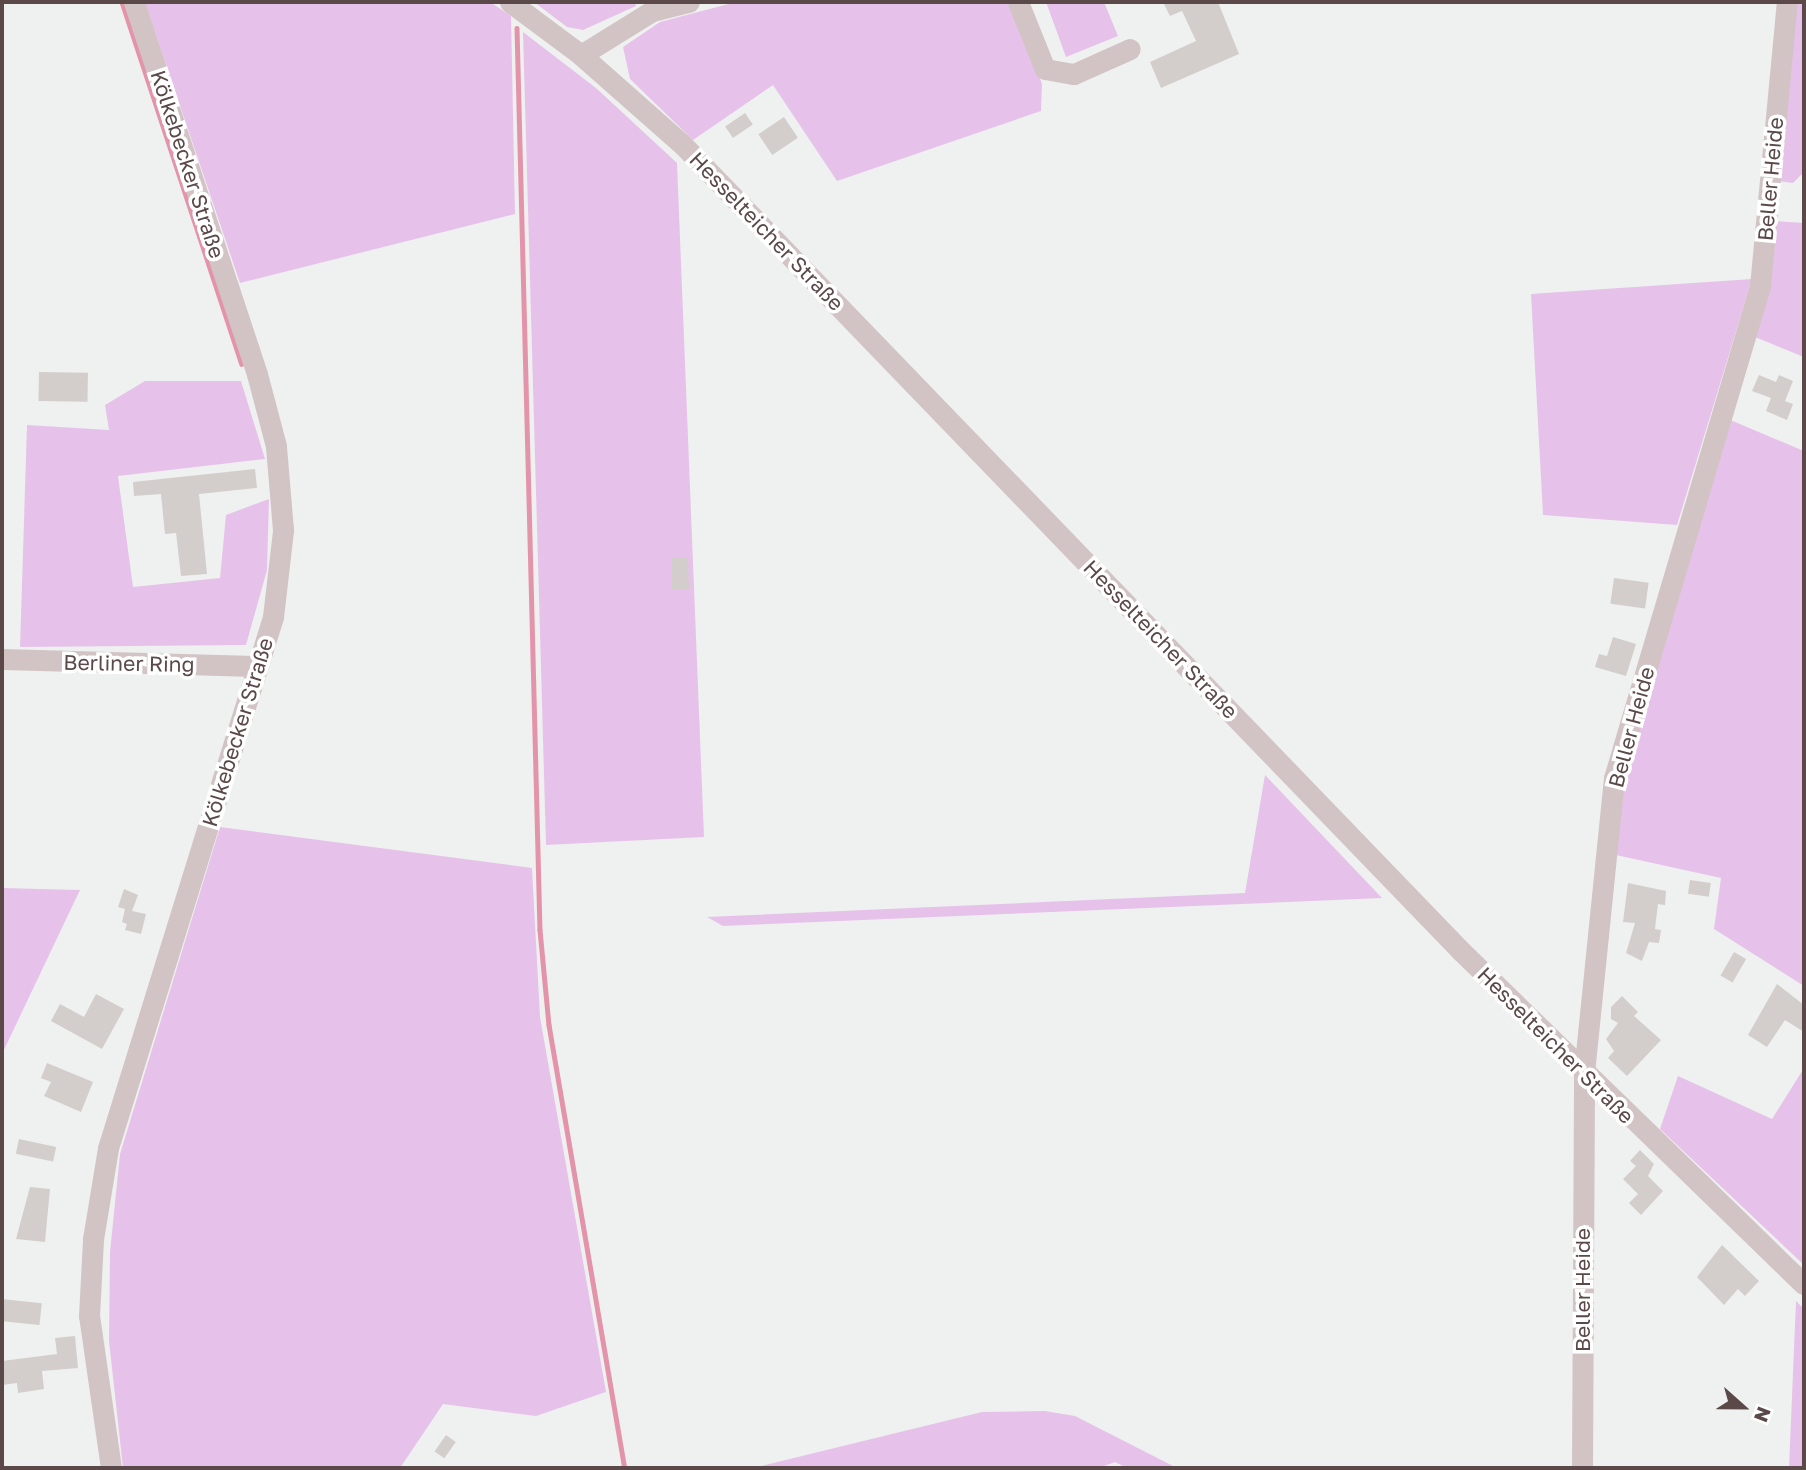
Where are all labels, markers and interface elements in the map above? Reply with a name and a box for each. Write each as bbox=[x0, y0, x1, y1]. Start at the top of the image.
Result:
street label: Kölkebecker Straße bbox=[146, 67, 230, 261]
street label: Beller Heide bbox=[1752, 116, 1788, 242]
street label: Hesselteicher Straße bbox=[685, 146, 849, 316]
street label: Hesselteicher Straße bbox=[1079, 554, 1243, 724]
street label: Kölkebecker Straße bbox=[196, 634, 278, 830]
street label: Berliner Ring bbox=[63, 649, 195, 677]
street label: Beller Heide bbox=[1603, 664, 1659, 790]
street label: Hesselteicher Straße bbox=[1473, 962, 1639, 1128]
street label: Beller Heide bbox=[1569, 1228, 1595, 1352]
north arrow bbox=[1708, 1372, 1778, 1442]
text: N bbox=[1750, 1404, 1776, 1426]

